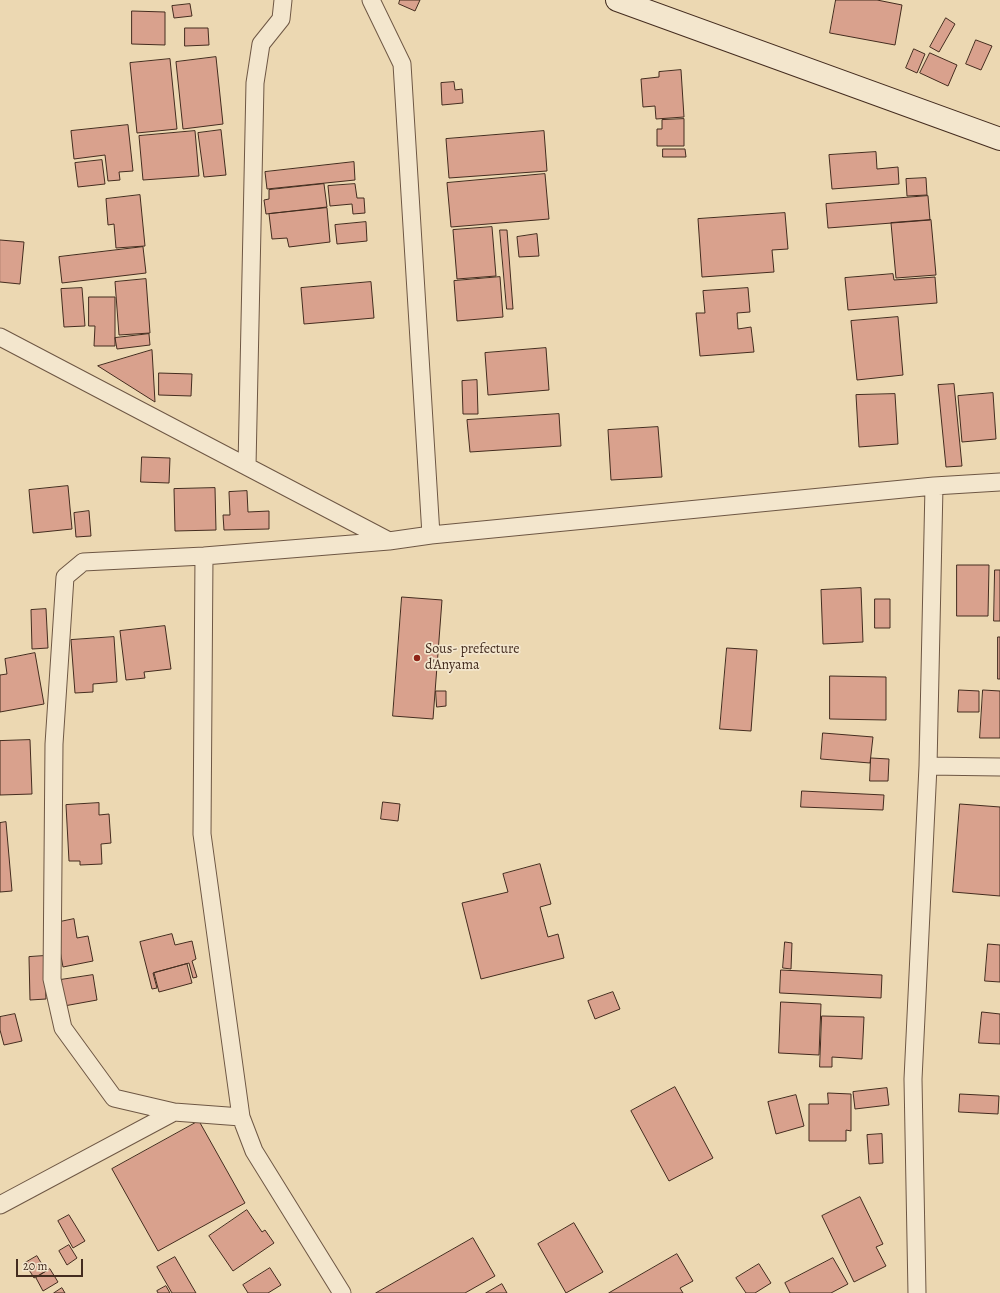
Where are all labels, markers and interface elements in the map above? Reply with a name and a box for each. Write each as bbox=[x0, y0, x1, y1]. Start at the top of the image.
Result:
place label: Sous- prefecture d'Anyama bbox=[425, 642, 520, 674]
marker: Sous- prefecture d'Anyama bbox=[412, 653, 422, 663]
scale bar bbox=[18, 1251, 85, 1277]
text: 20 m bbox=[23, 1258, 47, 1274]

